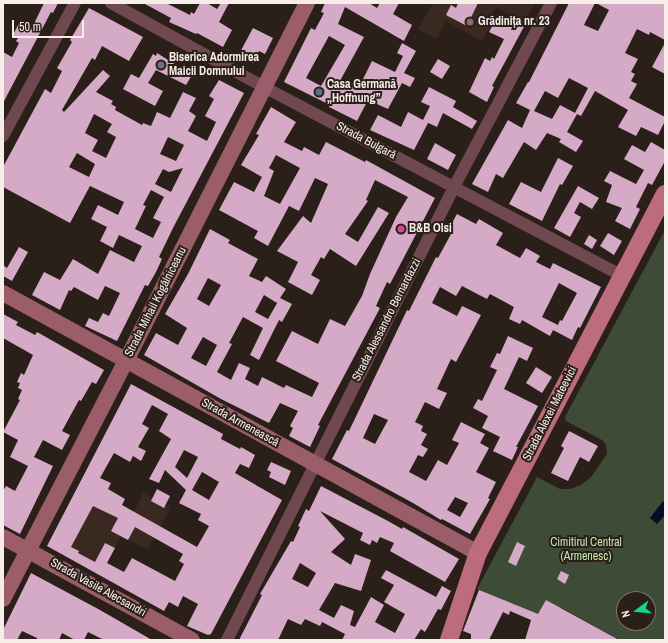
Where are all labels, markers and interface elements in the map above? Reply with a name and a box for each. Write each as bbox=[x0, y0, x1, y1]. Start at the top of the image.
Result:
scale bar bbox=[14, 12, 86, 38]
place label: Grădinița nr. 23 bbox=[478, 15, 550, 29]
marker: Grădinița nr. 23 bbox=[465, 17, 475, 27]
text: 50 m bbox=[19, 19, 41, 35]
place label: Biserica Adormirea Maicii Domnului bbox=[169, 51, 259, 79]
marker: Biserica Adormirea Maicii Domnului bbox=[156, 60, 166, 70]
place label: Casa Germană „Hoffnung” bbox=[327, 78, 396, 106]
marker: Casa Germană „Hoffnung” bbox=[314, 87, 324, 97]
street label: Strada Bulgară bbox=[334, 119, 398, 163]
place label: B&B Olsi bbox=[409, 222, 452, 236]
marker: B&B Olsi bbox=[396, 224, 406, 234]
street label: Strada Mihail Kogălniceanu bbox=[122, 245, 190, 359]
street label: Strada Alessandro Bernardazzi bbox=[350, 256, 424, 384]
street label: Strada Alexei Mateevici bbox=[520, 364, 580, 464]
street label: Strada Armenească bbox=[198, 396, 282, 450]
park label: Cimitirul Central (Armenesc) bbox=[550, 536, 622, 564]
street label: Strada Vasile Alecsandri bbox=[47, 556, 149, 620]
north arrow bbox=[616, 591, 656, 631]
text: N bbox=[618, 609, 633, 619]

